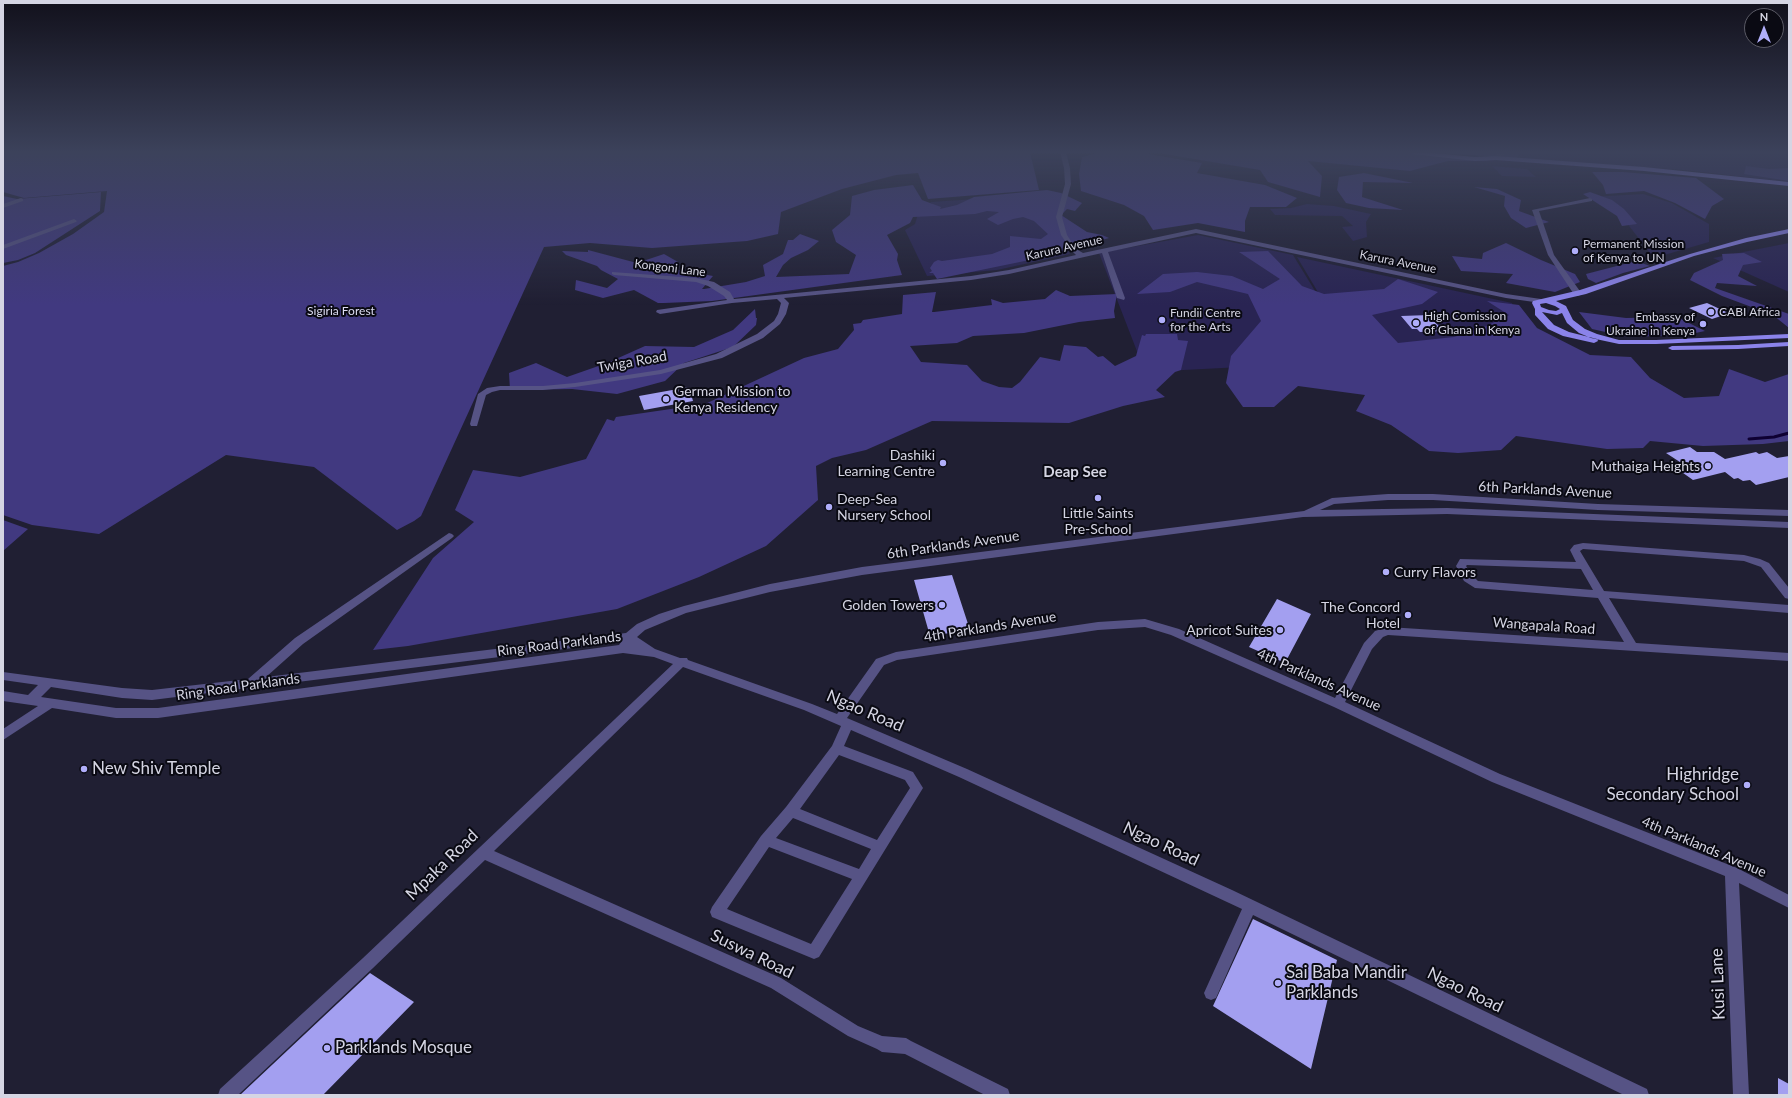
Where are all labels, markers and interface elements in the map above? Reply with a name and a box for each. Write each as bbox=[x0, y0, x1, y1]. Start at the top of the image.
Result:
north arrow bbox=[1744, 8, 1784, 48]
text: N bbox=[1760, 10, 1768, 23]
street label: Karura Avenue bbox=[1024, 232, 1104, 264]
place label: Permanent Mission of Kenya to UN bbox=[1583, 237, 1684, 265]
marker: Permanent Mission of Kenya to UN bbox=[1570, 246, 1580, 256]
street label: Karura Avenue bbox=[1358, 247, 1438, 277]
street label: Kongoni Lane bbox=[634, 256, 706, 280]
park label: Sigiria Forest bbox=[307, 304, 375, 318]
place label: CABI Africa bbox=[1719, 305, 1780, 319]
place label: Fundii Centre for the Arts bbox=[1170, 306, 1241, 334]
marker: CABI Africa bbox=[1706, 307, 1716, 317]
place label: High Comission of Ghana in Kenya bbox=[1424, 309, 1520, 337]
place label: Embassy of Ukraine in Kenya bbox=[1606, 310, 1695, 338]
marker: Fundii Centre for the Arts bbox=[1157, 315, 1167, 325]
marker: High Comission of Ghana in Kenya bbox=[1411, 318, 1421, 328]
marker: Embassy of Ukraine in Kenya bbox=[1698, 319, 1708, 329]
street label: Twiga Road bbox=[596, 348, 668, 376]
place label: German Mission to Kenya Residency bbox=[674, 383, 790, 416]
marker: German Mission to Kenya Residency bbox=[661, 394, 671, 404]
place label: Dashiki Learning Centre bbox=[837, 447, 935, 480]
marker: Dashiki Learning Centre bbox=[938, 458, 948, 468]
place label: Muthaiga Heights bbox=[1591, 458, 1700, 474]
marker: Muthaiga Heights bbox=[1703, 461, 1713, 471]
district label: Deap See bbox=[1043, 463, 1107, 481]
street label: 6th Parklands Avenue bbox=[1478, 478, 1612, 502]
place label: Deep-Sea Nursery School bbox=[837, 491, 931, 524]
marker: Little Saints Pre-School bbox=[1093, 493, 1103, 503]
marker: Deep-Sea Nursery School bbox=[824, 502, 834, 512]
place label: Little Saints Pre-School bbox=[1062, 505, 1134, 538]
street label: 6th Parklands Avenue bbox=[886, 527, 1020, 563]
place label: Curry Flavors bbox=[1394, 564, 1476, 580]
marker: Curry Flavors bbox=[1381, 567, 1391, 577]
place label: Golden Towers bbox=[842, 597, 934, 613]
place label: The Concord Hotel bbox=[1321, 599, 1400, 632]
marker: Golden Towers bbox=[937, 600, 947, 610]
street label: 4th Parklands Avenue bbox=[923, 608, 1057, 646]
marker: The Concord Hotel bbox=[1403, 610, 1413, 620]
street label: Wangapala Road bbox=[1492, 614, 1596, 638]
place label: Apricot Suites bbox=[1186, 622, 1272, 638]
marker: Apricot Suites bbox=[1275, 625, 1285, 635]
street label: Ring Road Parklands bbox=[496, 628, 622, 660]
street label: 4th Parklands Avenue bbox=[1254, 645, 1384, 715]
street label: Ring Road Parklands bbox=[175, 670, 301, 704]
street label: Ngao Road bbox=[823, 686, 907, 736]
place label: New Shiv Temple bbox=[92, 759, 221, 779]
marker: New Shiv Temple bbox=[79, 764, 89, 774]
place label: Highridge Secondary School bbox=[1606, 765, 1739, 805]
marker: Highridge Secondary School bbox=[1742, 780, 1752, 790]
street label: 4th Parklands Avenue bbox=[1639, 813, 1769, 881]
street label: Ngao Road bbox=[1120, 817, 1202, 871]
street label: Mpaka Road bbox=[402, 825, 482, 905]
street label: Suswa Road bbox=[707, 925, 797, 983]
street label: Kusi Lane bbox=[1707, 948, 1729, 1020]
place label: Sai Baba Mandir Parklands bbox=[1286, 963, 1407, 1003]
street label: Ngao Road bbox=[1424, 963, 1506, 1017]
marker: Sai Baba Mandir Parklands bbox=[1273, 978, 1283, 988]
place label: Parklands Mosque bbox=[335, 1038, 472, 1058]
marker: Parklands Mosque bbox=[322, 1043, 332, 1053]

